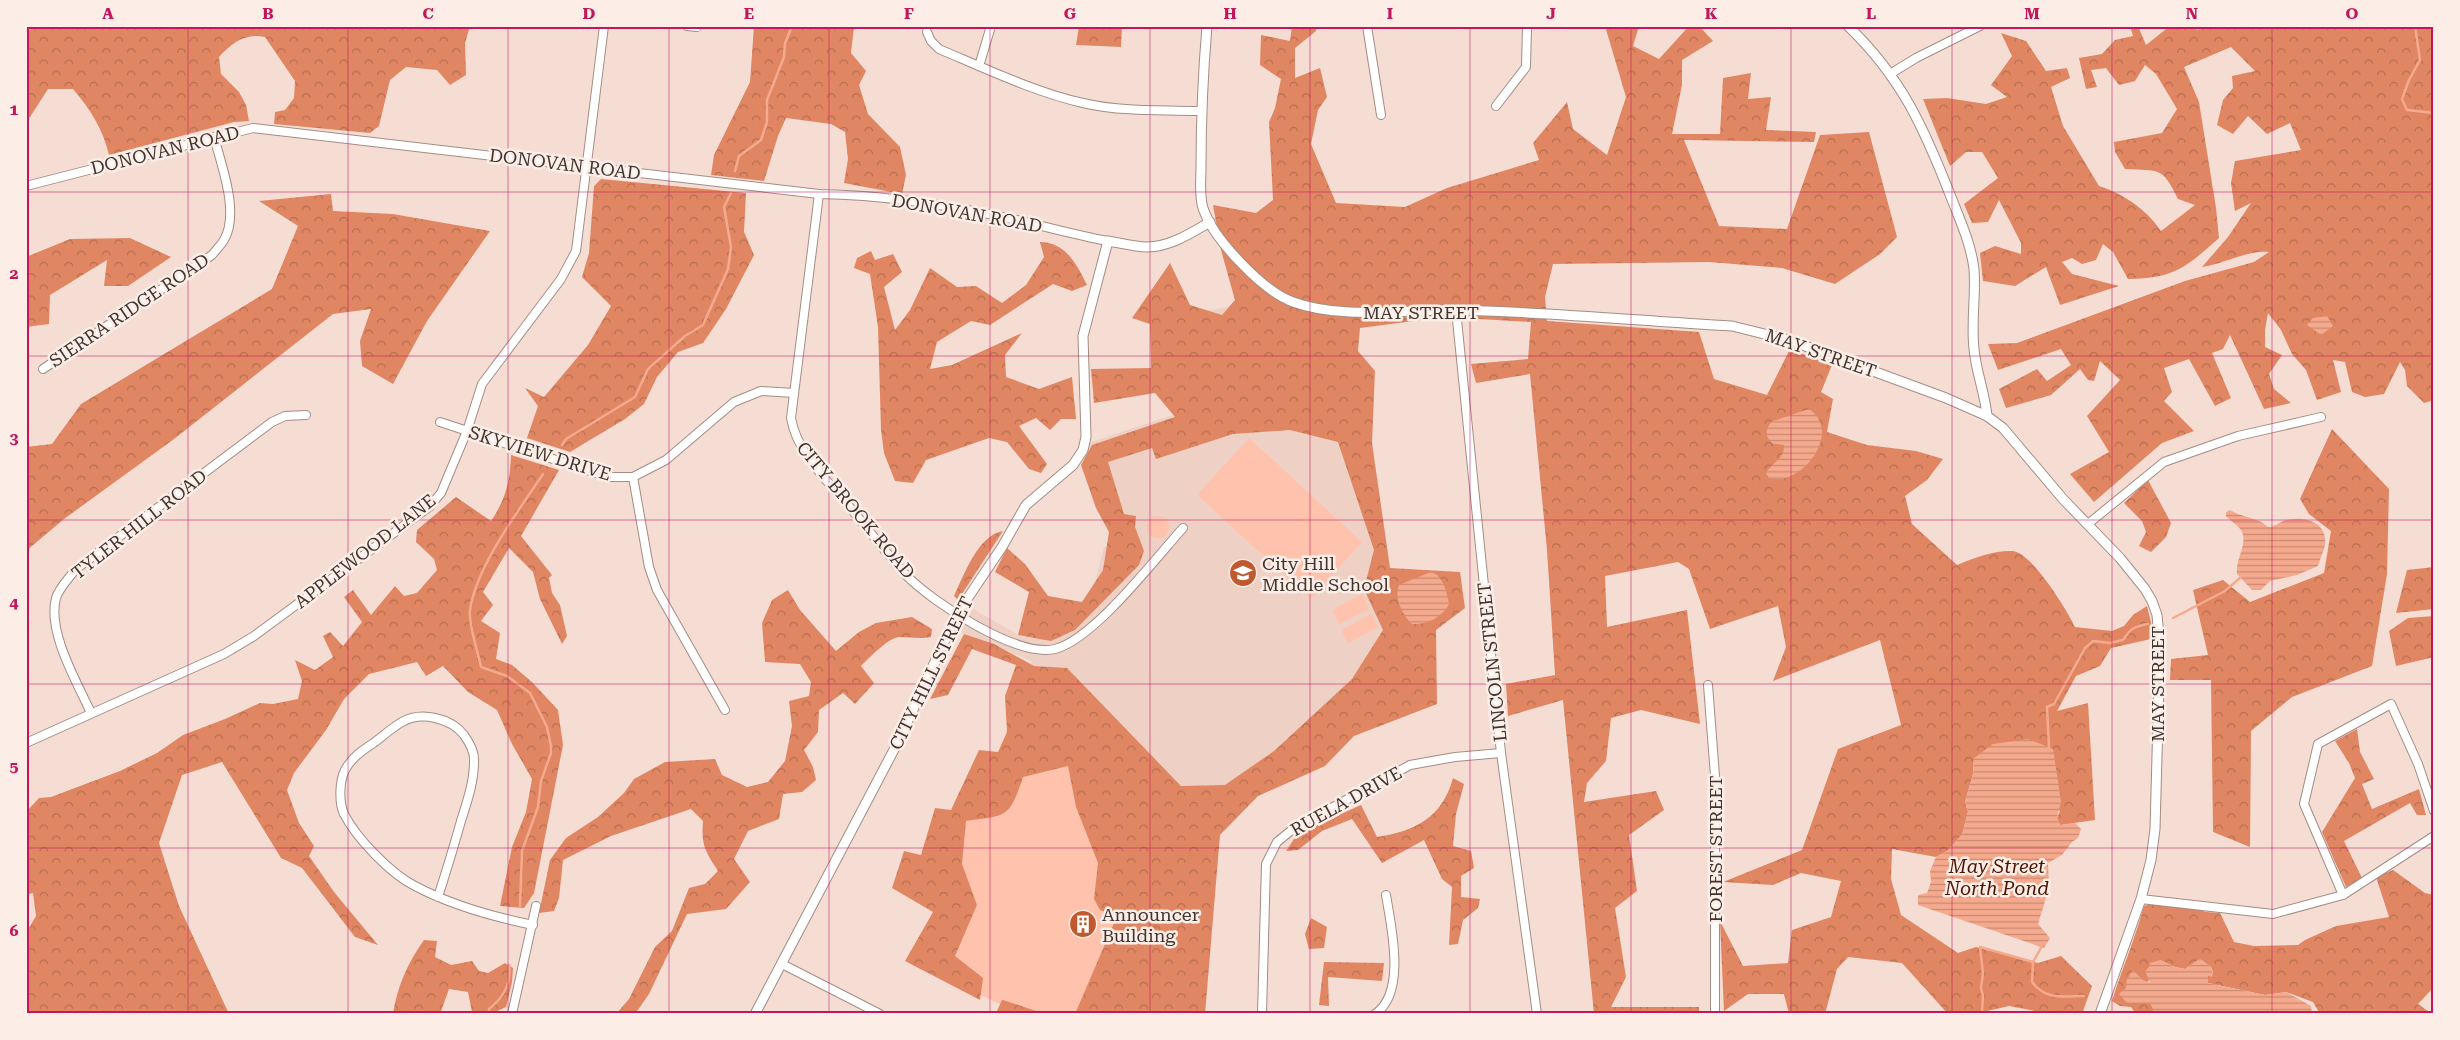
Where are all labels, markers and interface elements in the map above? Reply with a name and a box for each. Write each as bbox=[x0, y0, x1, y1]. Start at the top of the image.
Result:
text: A bbox=[102, 4, 114, 23]
text: B bbox=[262, 4, 274, 23]
text: C bbox=[422, 4, 434, 23]
text: D bbox=[583, 4, 596, 23]
text: E bbox=[744, 4, 754, 23]
text: F bbox=[904, 4, 914, 23]
text: G bbox=[1064, 4, 1077, 23]
text: H bbox=[1223, 4, 1237, 23]
text: I bbox=[1387, 4, 1393, 23]
text: J bbox=[1546, 4, 1556, 23]
text: K bbox=[1705, 4, 1718, 23]
text: L bbox=[1866, 4, 1876, 23]
text: M bbox=[2024, 4, 2040, 23]
text: N bbox=[2186, 4, 2198, 23]
text: O bbox=[2346, 4, 2359, 23]
text: 1 bbox=[10, 100, 19, 119]
street label: DONOVAN ROAD bbox=[89, 121, 242, 179]
street label: DONOVAN ROAD bbox=[488, 144, 642, 184]
street label: DONOVAN ROAD bbox=[890, 189, 1044, 237]
street label: SIERRA RIDGE ROAD bbox=[45, 249, 213, 371]
text: 2 bbox=[10, 264, 19, 283]
street label: MAY STREET bbox=[1363, 302, 1479, 323]
street label: MAY STREET bbox=[1763, 324, 1879, 382]
street label: SKYVIEW DRIVE bbox=[466, 421, 614, 485]
text: 3 bbox=[10, 429, 19, 448]
street label: CITY BROOK ROAD bbox=[793, 437, 919, 583]
street label: TYLER HILL ROAD bbox=[67, 465, 211, 583]
street label: APPLEWOOD LANE bbox=[290, 489, 440, 613]
place label: City Hill Middle School bbox=[1262, 553, 1389, 595]
school or university icon: City Hill Middle School bbox=[1228, 558, 1258, 588]
street label: LINCOLN STREET bbox=[1473, 581, 1511, 743]
text: 4 bbox=[10, 593, 19, 612]
street label: CITY HILL STREET bbox=[885, 593, 977, 753]
street label: MAY STREET bbox=[2147, 626, 2168, 742]
text: 5 bbox=[10, 757, 19, 776]
street label: RUELA DRIVE bbox=[1287, 762, 1405, 840]
street label: FOREST STREET bbox=[1705, 775, 1726, 923]
water label: May Street North Pond bbox=[1944, 855, 2049, 900]
place label: Announcer Building bbox=[1102, 904, 1199, 946]
building icon: Announcer Building bbox=[1068, 909, 1098, 939]
text: 6 bbox=[10, 921, 19, 940]

